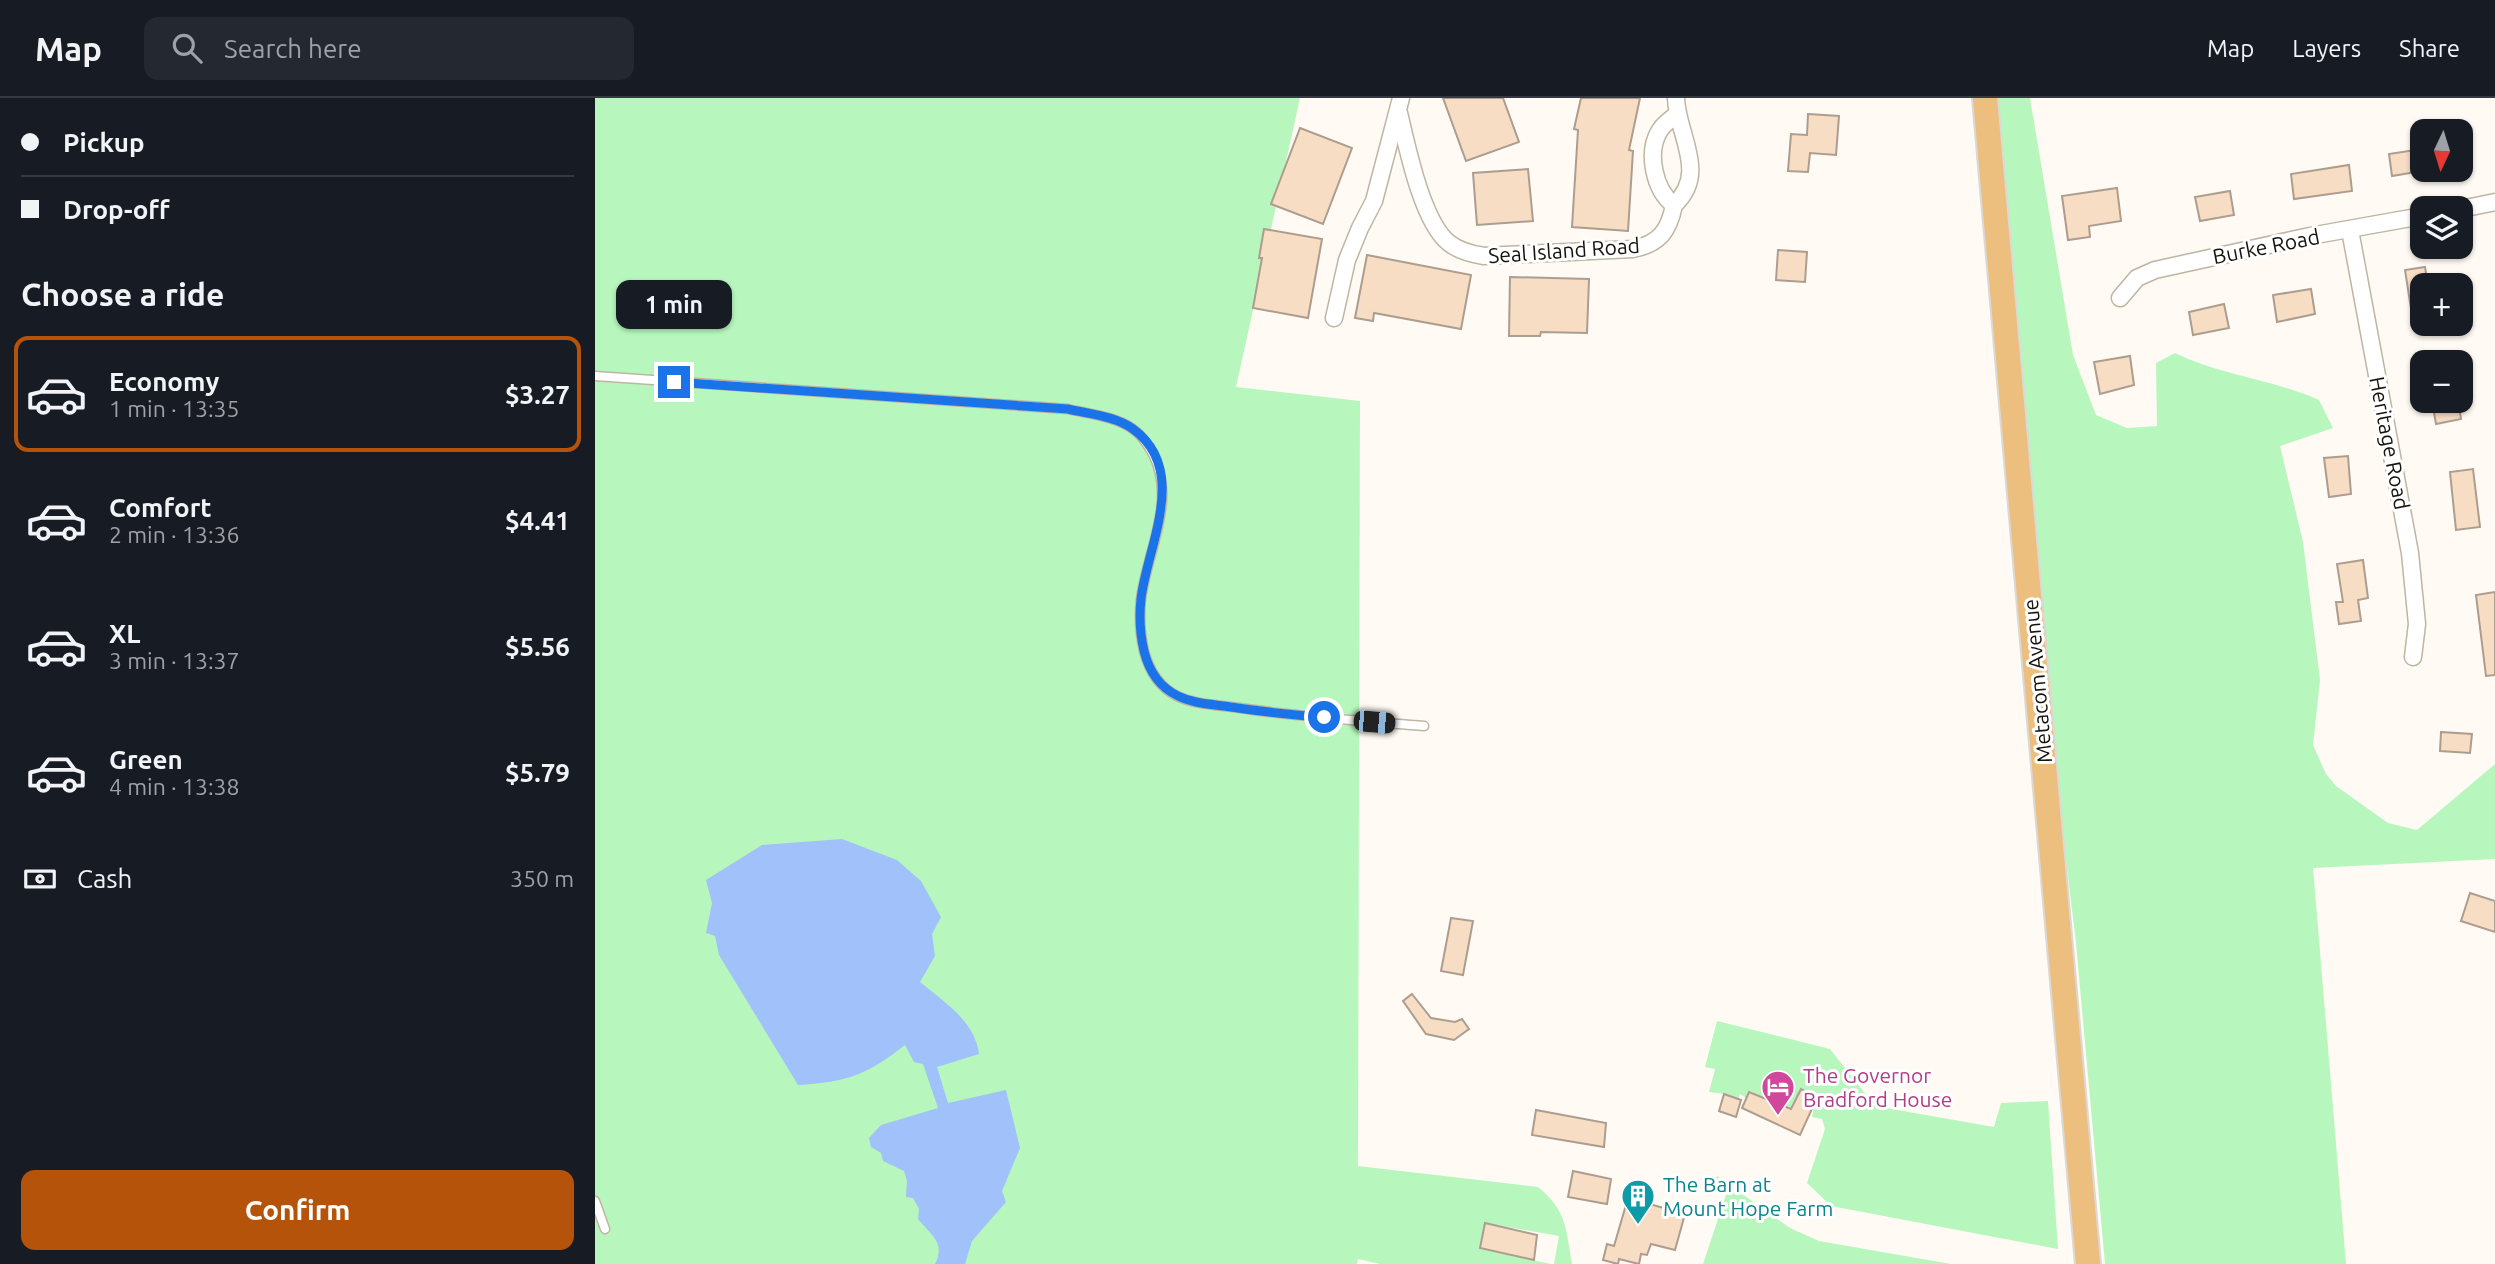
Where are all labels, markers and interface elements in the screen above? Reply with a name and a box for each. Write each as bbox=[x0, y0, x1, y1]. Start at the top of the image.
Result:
search box bbox=[144, 17, 634, 80]
icon: search bbox=[168, 29, 206, 67]
text: Map bbox=[35, 30, 102, 67]
text: Search here bbox=[224, 34, 362, 63]
text: Map bbox=[2207, 35, 2254, 62]
text: Layers bbox=[2292, 35, 2361, 62]
text: Share bbox=[2399, 35, 2460, 62]
north arrow bbox=[2410, 119, 2473, 182]
map controls bbox=[2410, 119, 2473, 413]
text: Pickup bbox=[63, 128, 145, 157]
text: Drop-off bbox=[63, 195, 170, 224]
button: layers bbox=[2410, 196, 2473, 259]
street label: Burke Road bbox=[2211, 224, 2321, 268]
street label: Seal Island Road bbox=[1487, 233, 1641, 267]
button: + bbox=[2410, 273, 2473, 336]
text: Choose a ride bbox=[21, 276, 224, 312]
callout: 1 min bbox=[616, 280, 732, 330]
text: 1 min bbox=[645, 292, 703, 317]
button: − bbox=[2410, 350, 2473, 413]
icon: car bbox=[25, 363, 88, 426]
route end bbox=[658, 366, 690, 398]
text: Economy bbox=[109, 367, 219, 396]
street label: Heritage Road bbox=[2365, 374, 2415, 512]
text: $3.27 bbox=[505, 380, 570, 409]
text: 1 min · 13:35 bbox=[109, 396, 240, 421]
icon: car bbox=[25, 489, 88, 552]
text: Comfort bbox=[109, 493, 212, 522]
text: $4.41 bbox=[505, 506, 570, 535]
text: 2 min · 13:36 bbox=[109, 522, 240, 547]
street label: Metacom Avenue bbox=[2018, 598, 2056, 764]
icon: car bbox=[25, 615, 88, 678]
text: XL bbox=[109, 619, 140, 648]
text: $5.56 bbox=[505, 632, 570, 661]
text: 3 min · 13:37 bbox=[109, 648, 240, 673]
route start bbox=[1308, 701, 1340, 733]
car bbox=[1353, 710, 1396, 734]
icon: car bbox=[25, 741, 88, 804]
text: Green bbox=[109, 745, 183, 774]
text: $5.79 bbox=[505, 758, 570, 787]
text: 4 min · 13:38 bbox=[109, 774, 240, 799]
icon: cash bbox=[21, 860, 59, 898]
text: Cash bbox=[77, 864, 132, 893]
text: 350 m bbox=[510, 866, 574, 891]
place label: The Governor Bradford House bbox=[1803, 1063, 1952, 1111]
hotel icon: The Governor Bradford House bbox=[1759, 1068, 1797, 1117]
button: Confirm bbox=[21, 1170, 574, 1250]
place label: The Barn at Mount Hope Farm bbox=[1663, 1172, 1833, 1220]
building icon: The Barn at Mount Hope Farm bbox=[1619, 1177, 1657, 1226]

